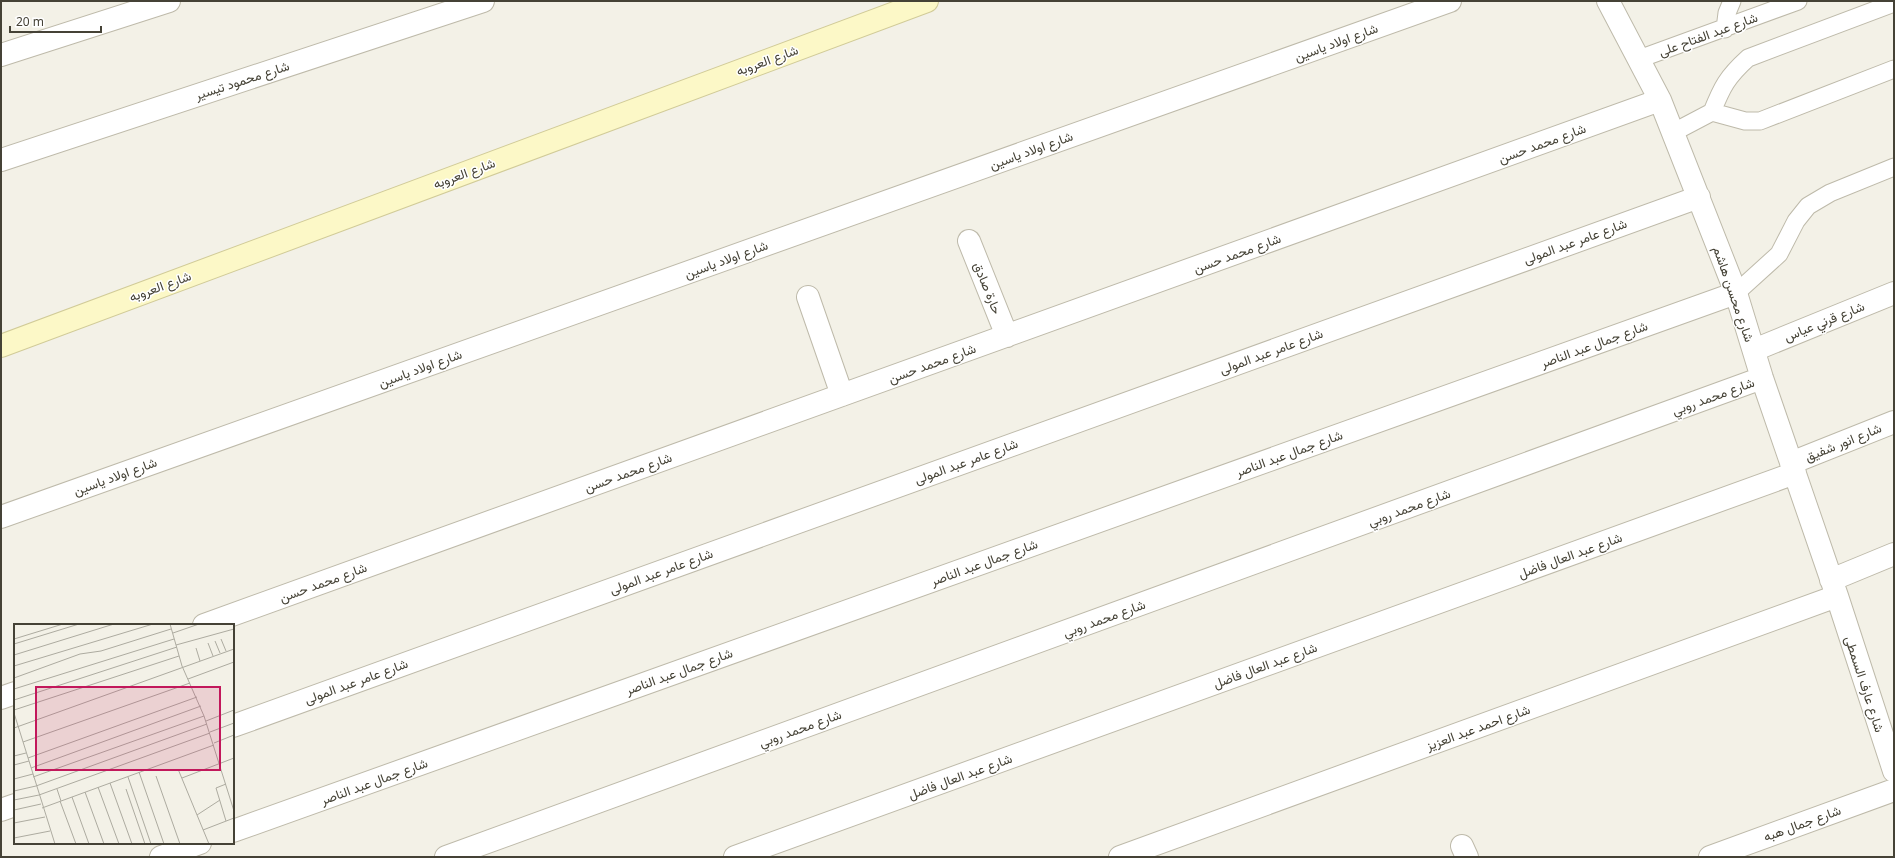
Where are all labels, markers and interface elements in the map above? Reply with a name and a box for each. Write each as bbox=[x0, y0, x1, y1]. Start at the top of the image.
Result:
scale bar bbox=[10, 8, 101, 34]
street label: شارع عبد الفتاح على bbox=[1656, 8, 1760, 61]
text: 20 m bbox=[16, 13, 44, 30]
street label: شارع اولاد ياسين bbox=[1292, 19, 1381, 66]
street label: شارع العروبه bbox=[733, 40, 801, 80]
street label: شارع محمود تيسير bbox=[192, 56, 292, 105]
street label: شارع محمد حسن bbox=[1496, 119, 1589, 168]
street label: شارع اولاد ياسين bbox=[987, 127, 1076, 174]
street label: شارع العروبه bbox=[430, 153, 498, 193]
street label: شارع عامر عبد المولى bbox=[1521, 214, 1630, 269]
street label: شارع محمد حسن bbox=[1191, 229, 1284, 278]
street label: شارع اولاد ياسين bbox=[682, 236, 771, 283]
street label: شارع محسن هاشم bbox=[1708, 244, 1759, 345]
street label: حارة صادق bbox=[969, 259, 1007, 317]
street label: شارع العروبه bbox=[126, 266, 194, 306]
street label: شارع قرني عياس bbox=[1781, 297, 1868, 347]
street label: شارع جمال عبد الناصر bbox=[1537, 316, 1650, 373]
street label: شارع عامر عبد المولى bbox=[1217, 324, 1326, 379]
street label: شارع محمد حسن bbox=[886, 339, 979, 388]
street label: شارع اولاد ياسين bbox=[376, 345, 465, 392]
street label: شارع محمد روبي bbox=[1669, 373, 1757, 421]
street label: شارع انور شفيق bbox=[1802, 418, 1884, 467]
street label: شارع جمال عبد الناصر bbox=[1232, 425, 1345, 482]
street label: شارع عامر عبد المولى bbox=[912, 434, 1021, 489]
street label: شارع محمد حسن bbox=[582, 448, 675, 497]
street label: شارع اولاد ياسين bbox=[71, 453, 160, 500]
street label: شارع محمد روبي bbox=[1365, 484, 1453, 532]
street label: شارع عبد العال فاضل bbox=[1516, 528, 1625, 583]
street label: شارع جمال عبد الناصر bbox=[927, 534, 1040, 591]
street label: شارع عامر عبد المولى bbox=[607, 544, 716, 599]
street label: شارع محمد حسن bbox=[277, 558, 370, 607]
street label: شارع محمد روبي bbox=[1060, 595, 1148, 643]
inset map bbox=[14, 624, 234, 844]
street label: شارع عارف السمطى bbox=[1840, 634, 1889, 735]
street label: شارع عبد العال فاضل bbox=[1211, 638, 1320, 693]
street label: شارع جمال عبد الناصر bbox=[622, 643, 735, 700]
street label: شارع عامر عبد المولى bbox=[302, 654, 411, 709]
street label: شارع احمد عبد العزيز bbox=[1423, 700, 1533, 755]
street label: شارع محمد روبي bbox=[756, 705, 844, 753]
street label: شارع عبد العال فاضل bbox=[906, 749, 1015, 804]
street label: شارع جمال عبد الناصر bbox=[317, 753, 430, 810]
street label: شارع جمال هبه bbox=[1761, 801, 1844, 846]

